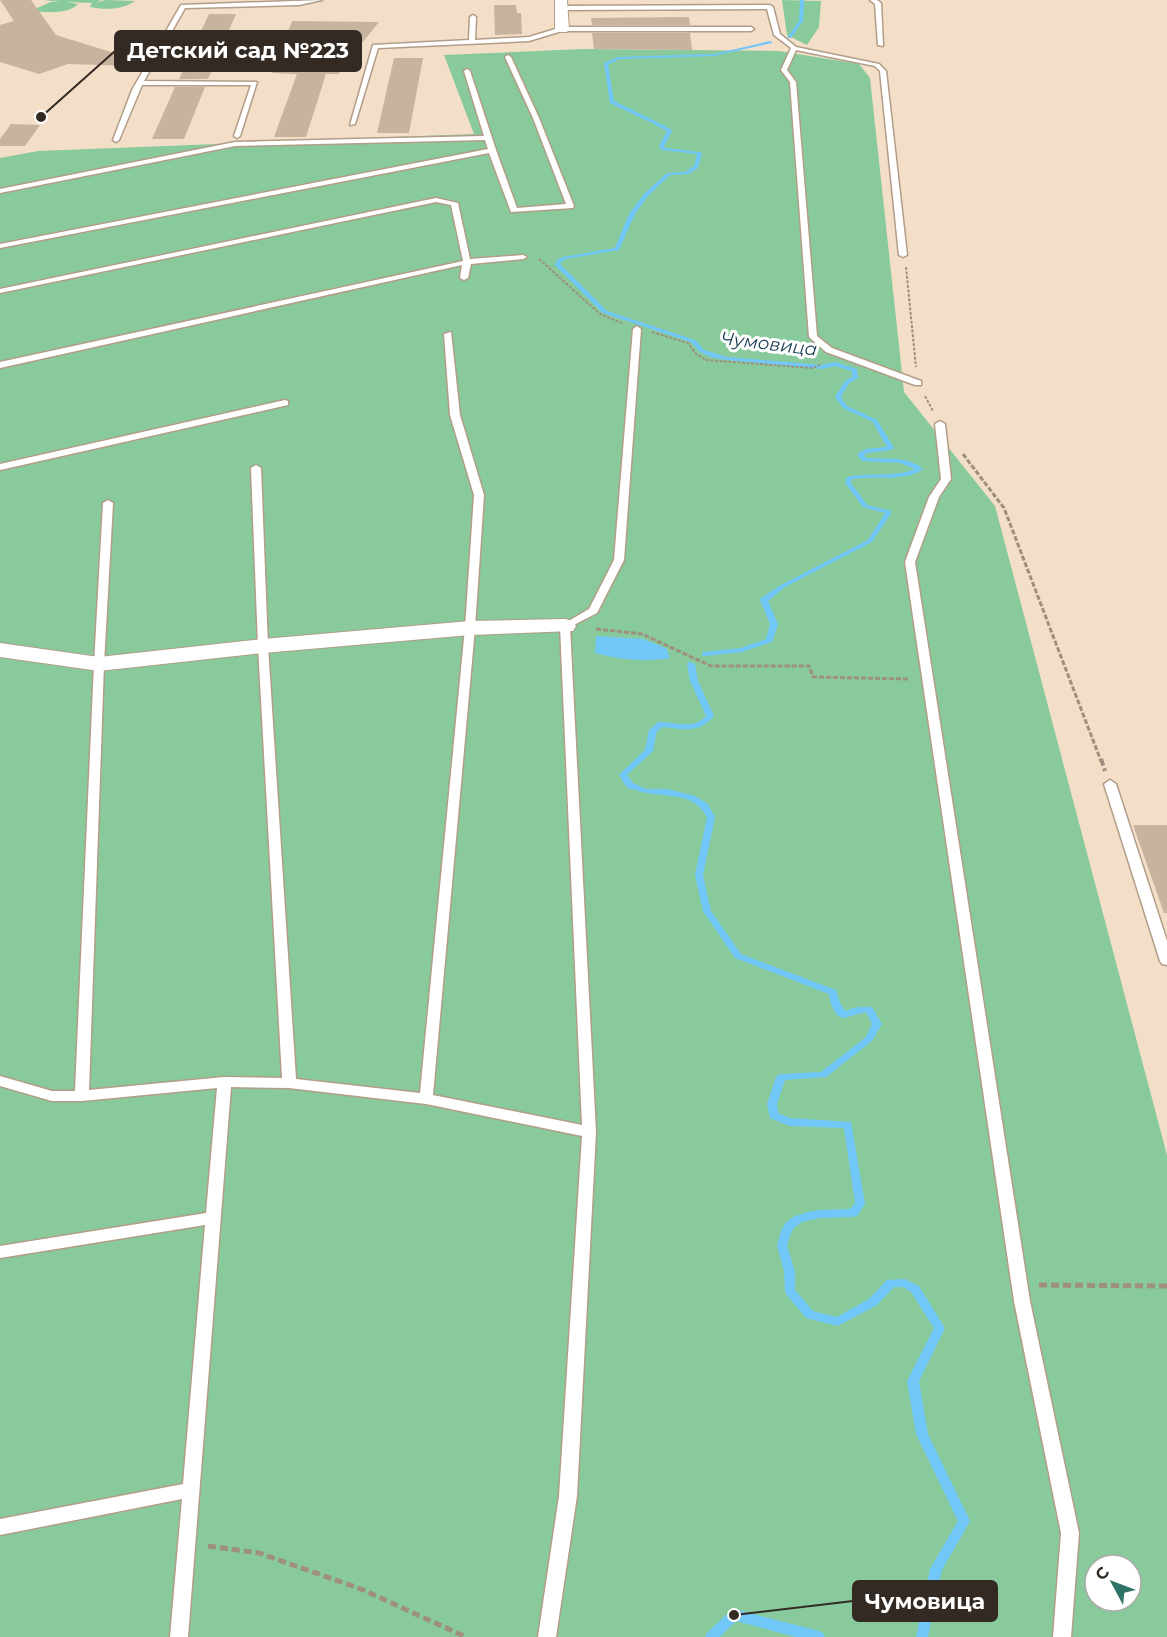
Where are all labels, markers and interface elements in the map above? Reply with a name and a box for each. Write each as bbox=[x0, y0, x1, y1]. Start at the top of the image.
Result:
callout: Детский сад №223 bbox=[115, 31, 361, 71]
text: Детский сад №223 bbox=[127, 37, 349, 64]
water label: Чумовица bbox=[720, 327, 818, 361]
north arrow bbox=[1083, 1553, 1143, 1613]
text: С bbox=[1091, 1563, 1113, 1584]
callout: Чумовица bbox=[853, 1581, 997, 1621]
text: Чумовица bbox=[865, 1588, 985, 1615]

